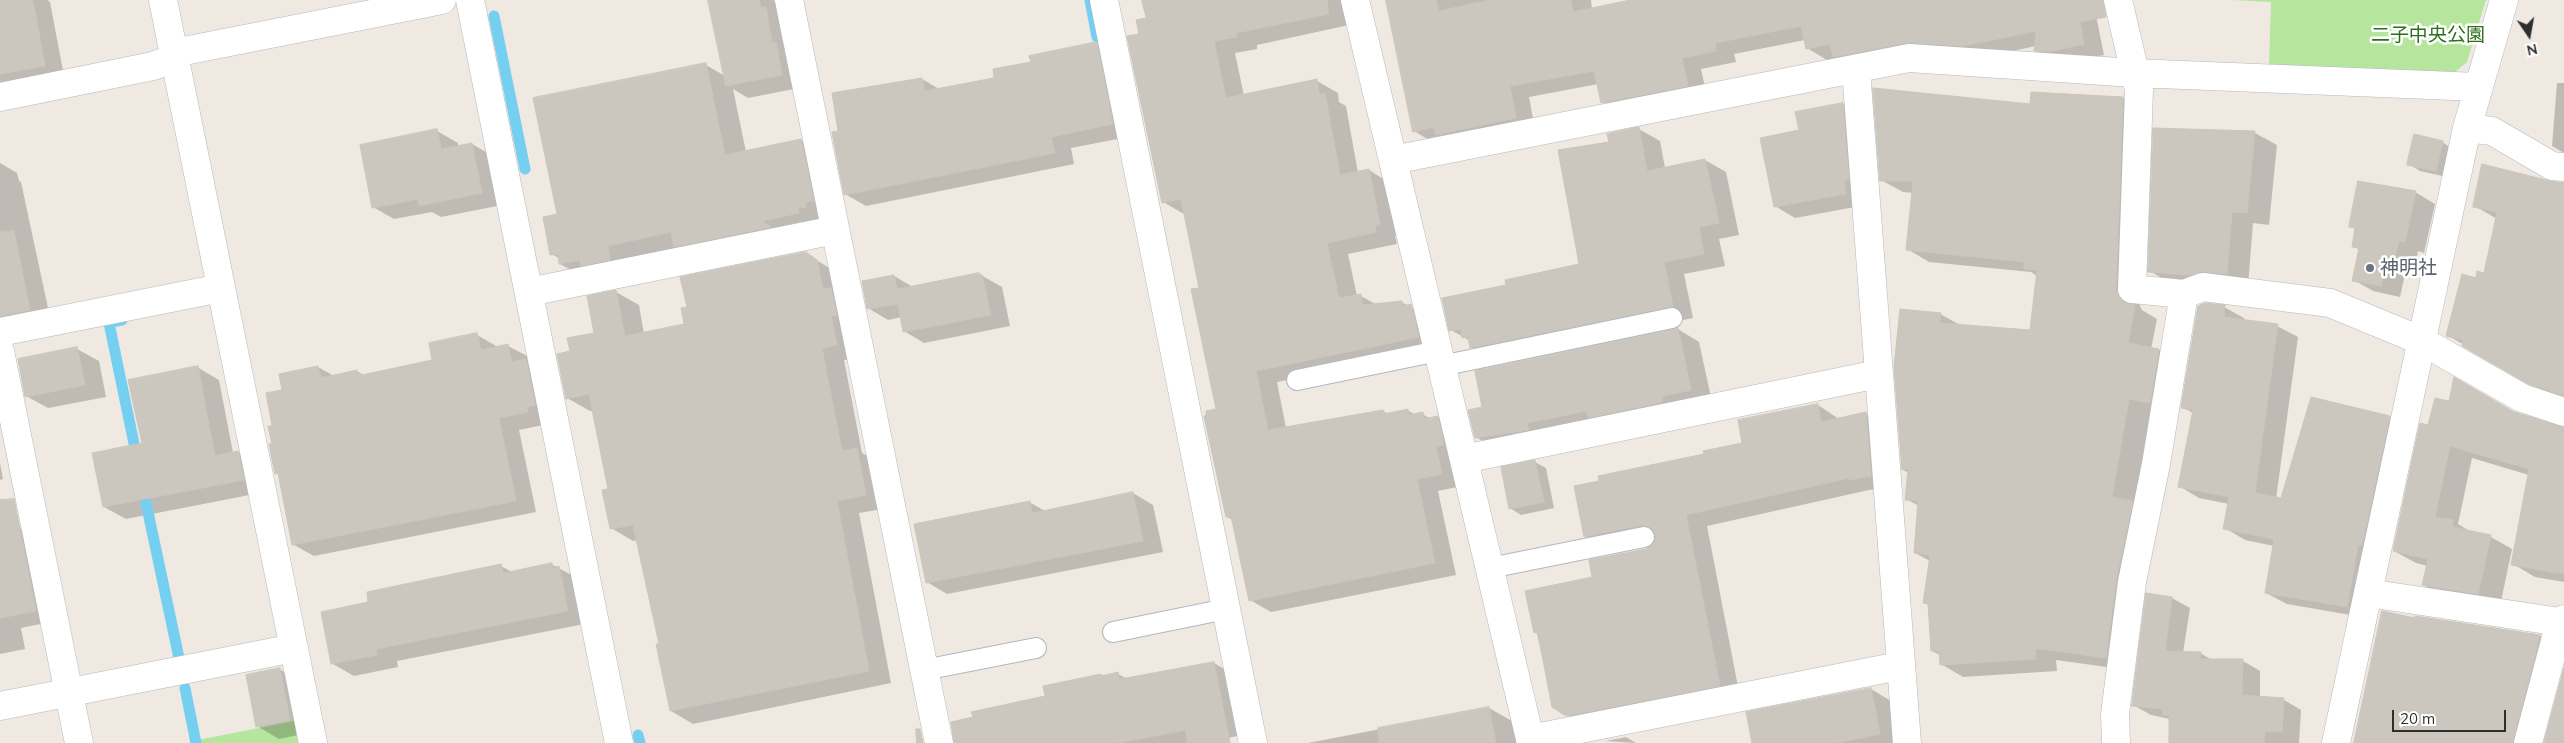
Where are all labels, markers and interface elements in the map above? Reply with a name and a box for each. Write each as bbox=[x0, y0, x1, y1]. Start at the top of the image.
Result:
north arrow bbox=[2504, 10, 2554, 60]
park label: 二子中央公園 bbox=[2371, 24, 2485, 46]
text: N bbox=[2525, 40, 2539, 60]
place label: 神明社 bbox=[2380, 257, 2437, 279]
marker: 神明社 bbox=[2364, 262, 2376, 274]
scale bar bbox=[2394, 700, 2508, 732]
text: 20 m bbox=[2400, 709, 2435, 728]

